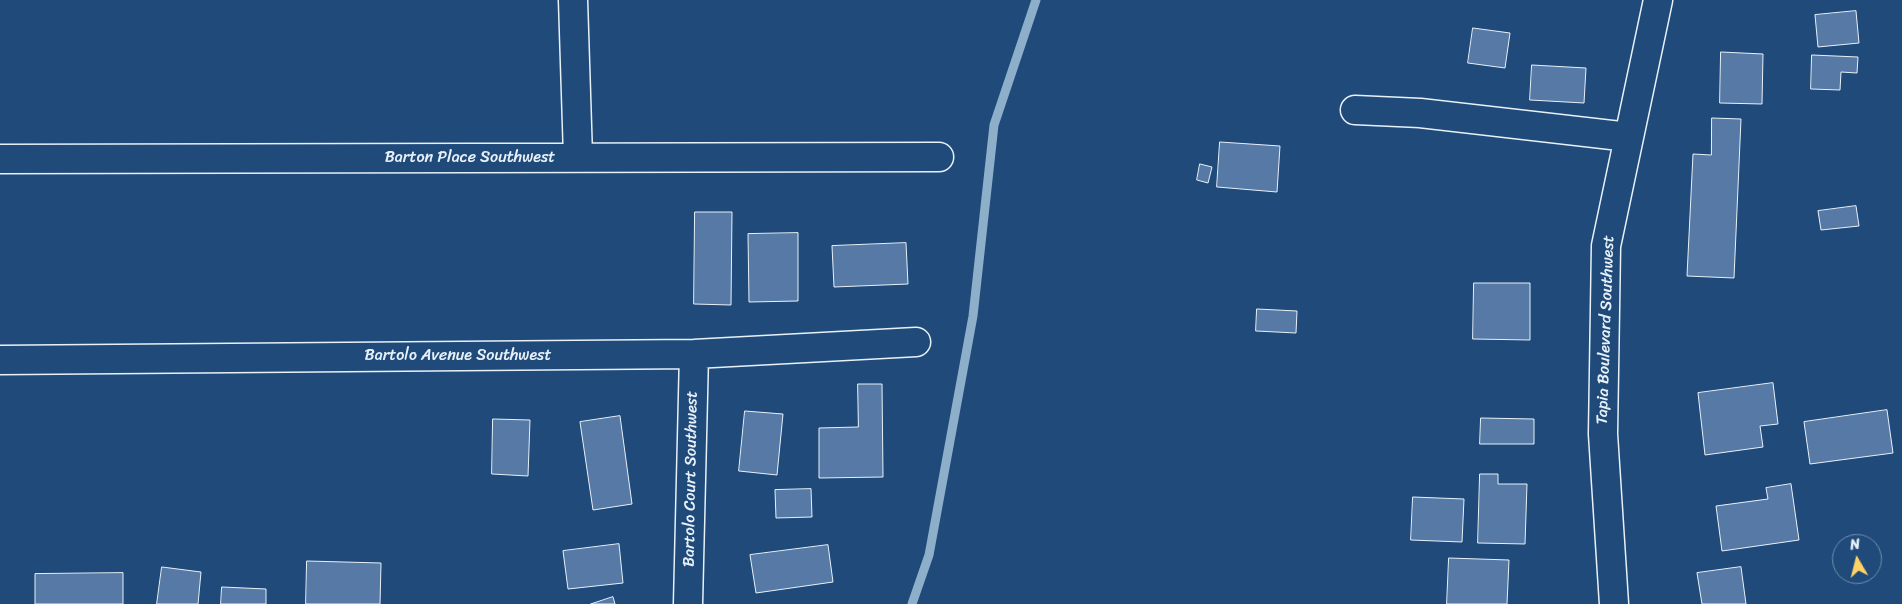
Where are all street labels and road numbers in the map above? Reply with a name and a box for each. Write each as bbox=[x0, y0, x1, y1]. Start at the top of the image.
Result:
street label: Barton Place Southwest bbox=[385, 148, 555, 168]
street label: Tapia Boulevard Southwest bbox=[1593, 235, 1619, 425]
street label: Bartolo Avenue Southwest bbox=[365, 346, 551, 366]
street label: Bartolo Court Southwest bbox=[680, 391, 702, 567]

